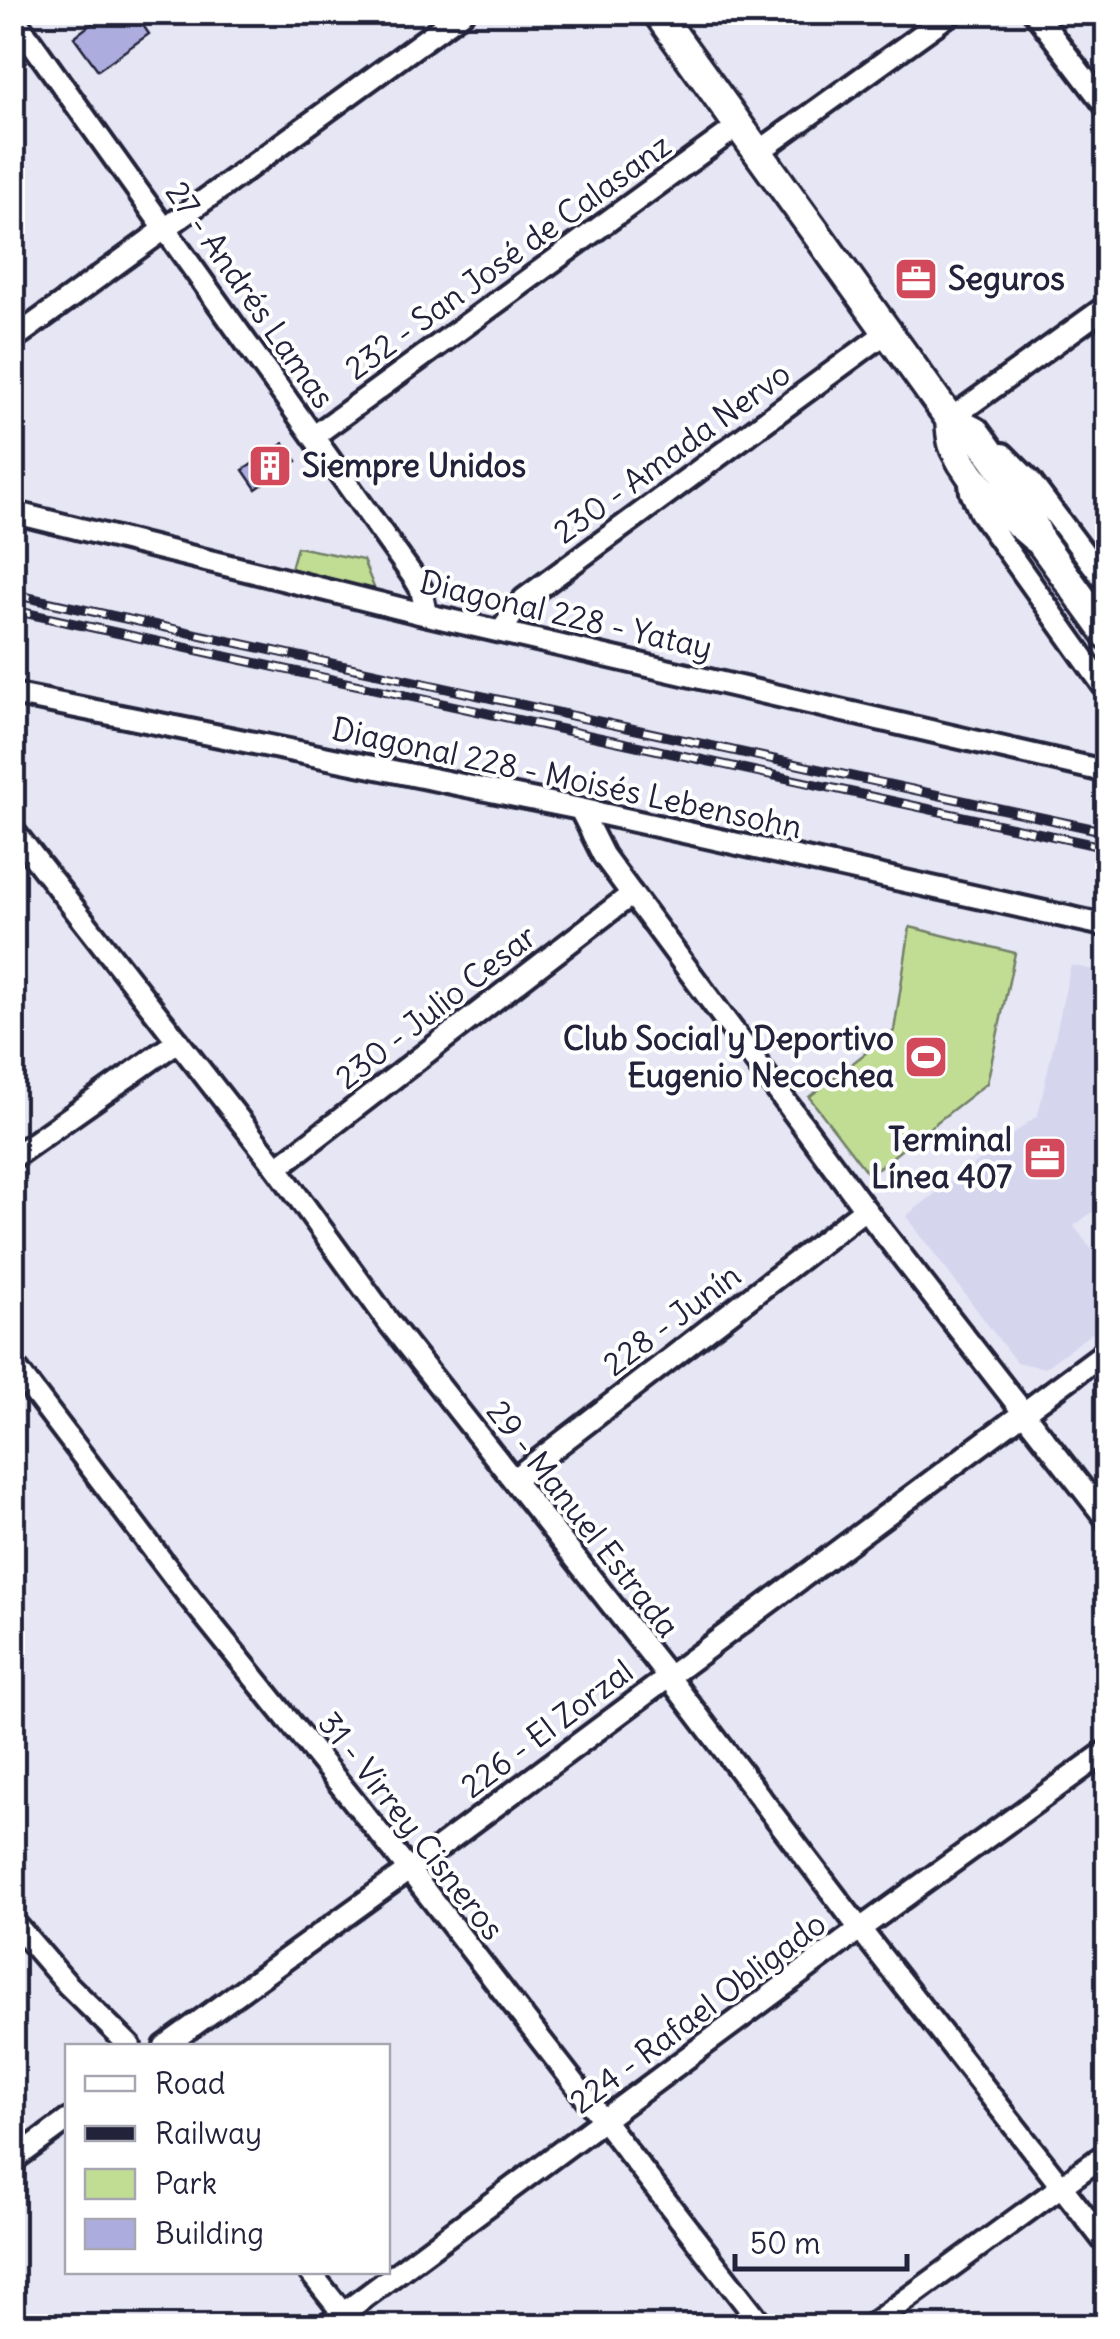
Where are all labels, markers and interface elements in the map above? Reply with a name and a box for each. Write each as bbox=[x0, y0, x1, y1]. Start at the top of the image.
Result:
street label: 232 - San José de Calasanz bbox=[337, 125, 679, 389]
street label: 27 - Andrés Lamas bbox=[157, 173, 344, 416]
office icon: Seguros bbox=[893, 256, 939, 302]
place label: Seguros bbox=[948, 258, 1065, 299]
street label: 230 - Amada Nervo bbox=[545, 353, 798, 552]
building icon: Siempre Unidos bbox=[247, 443, 293, 489]
place label: Siempre Unidos bbox=[302, 445, 526, 486]
street label: Diagonal 228 - Yatay bbox=[416, 561, 716, 668]
street label: Diagonal 228 - Moisés Lebensohn bbox=[328, 708, 806, 847]
street label: 230 - Julio Cesar bbox=[327, 915, 544, 1098]
place label: Club Social y Deportivo Eugenio Necochea bbox=[563, 1018, 894, 1096]
sports icon: Club Social y Deportivo Eugenio Necochea bbox=[903, 1034, 949, 1080]
place label: Terminal Línea 407 bbox=[871, 1119, 1012, 1197]
office icon: Terminal Línea 407 bbox=[1022, 1135, 1068, 1181]
street label: 228 - Junín bbox=[595, 1255, 749, 1385]
street label: 29 - Manuel Estrada bbox=[478, 1392, 689, 1646]
street label: 226 - El Zorzal bbox=[452, 1651, 641, 1807]
street label: 31 - Virrey Cisneros bbox=[309, 1703, 513, 1948]
street label: 224 - Rafael Obligado bbox=[561, 1903, 834, 2122]
legend bbox=[65, 2044, 390, 2274]
text: Road bbox=[155, 2064, 225, 2102]
text: Railway bbox=[155, 2114, 262, 2152]
text: Park bbox=[155, 2164, 217, 2202]
scale bar bbox=[735, 2209, 908, 2271]
text: Building bbox=[155, 2214, 264, 2252]
text: 50 m bbox=[750, 2224, 820, 2262]

